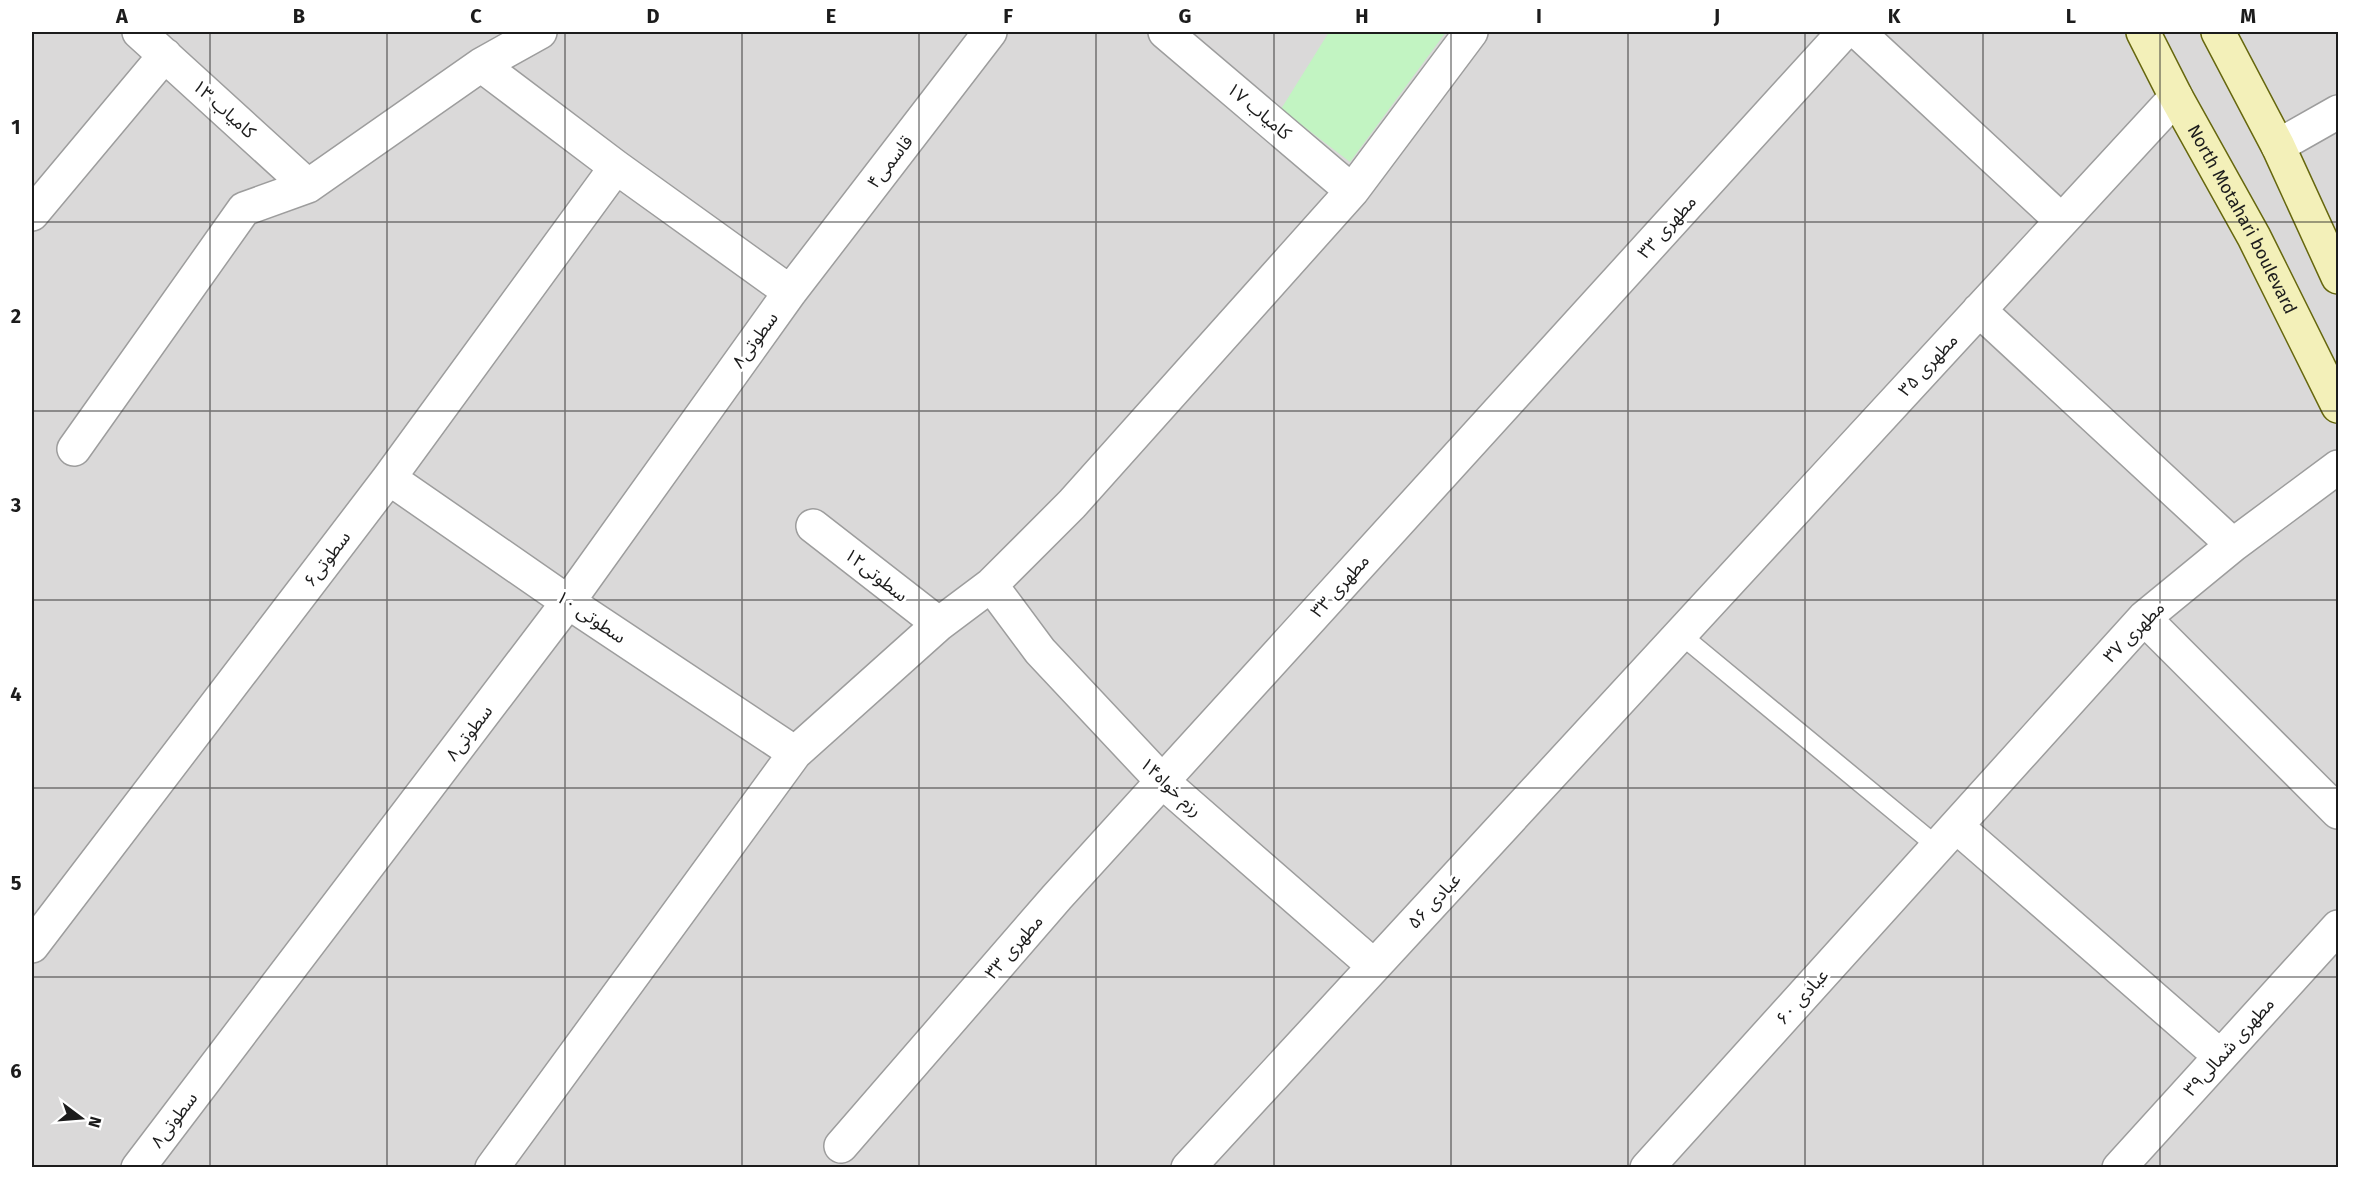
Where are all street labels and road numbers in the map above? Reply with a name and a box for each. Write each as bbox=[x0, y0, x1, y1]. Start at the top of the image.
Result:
street label: کامیاب ۱۳ bbox=[188, 75, 261, 143]
street label: کامیاب ۱۷ bbox=[1222, 78, 1296, 145]
street label: North Motahari boulevard bbox=[2183, 121, 2302, 318]
street label: قاسمی۴ bbox=[862, 131, 918, 193]
street label: مطهری ۳۳ bbox=[1633, 191, 1701, 263]
street label: سطوتی۸ bbox=[727, 308, 783, 372]
street label: مطهری ۳۵ bbox=[1894, 329, 1962, 401]
street label: سطوتی۶ bbox=[299, 527, 355, 591]
street label: سطوتی۱۲ bbox=[840, 543, 912, 607]
street label: مطهری ۳۳ bbox=[1306, 550, 1374, 622]
street label: سطوتی ۱۰ bbox=[552, 586, 630, 648]
street label: مطهری ۳۷ bbox=[2099, 597, 2169, 667]
street label: سطوتی۸ bbox=[441, 701, 497, 765]
street label: رزم خواه۱۴ bbox=[1133, 753, 1207, 824]
street label: عبادی ۵۶ bbox=[1403, 869, 1465, 933]
street label: مطهری ۳۳ bbox=[980, 911, 1048, 983]
street label: عبادی ۶۰ bbox=[1771, 964, 1833, 1030]
street label: مطهری شمالی۳۹ bbox=[2179, 993, 2279, 1101]
street label: سطوتی۸ bbox=[146, 1088, 202, 1152]

